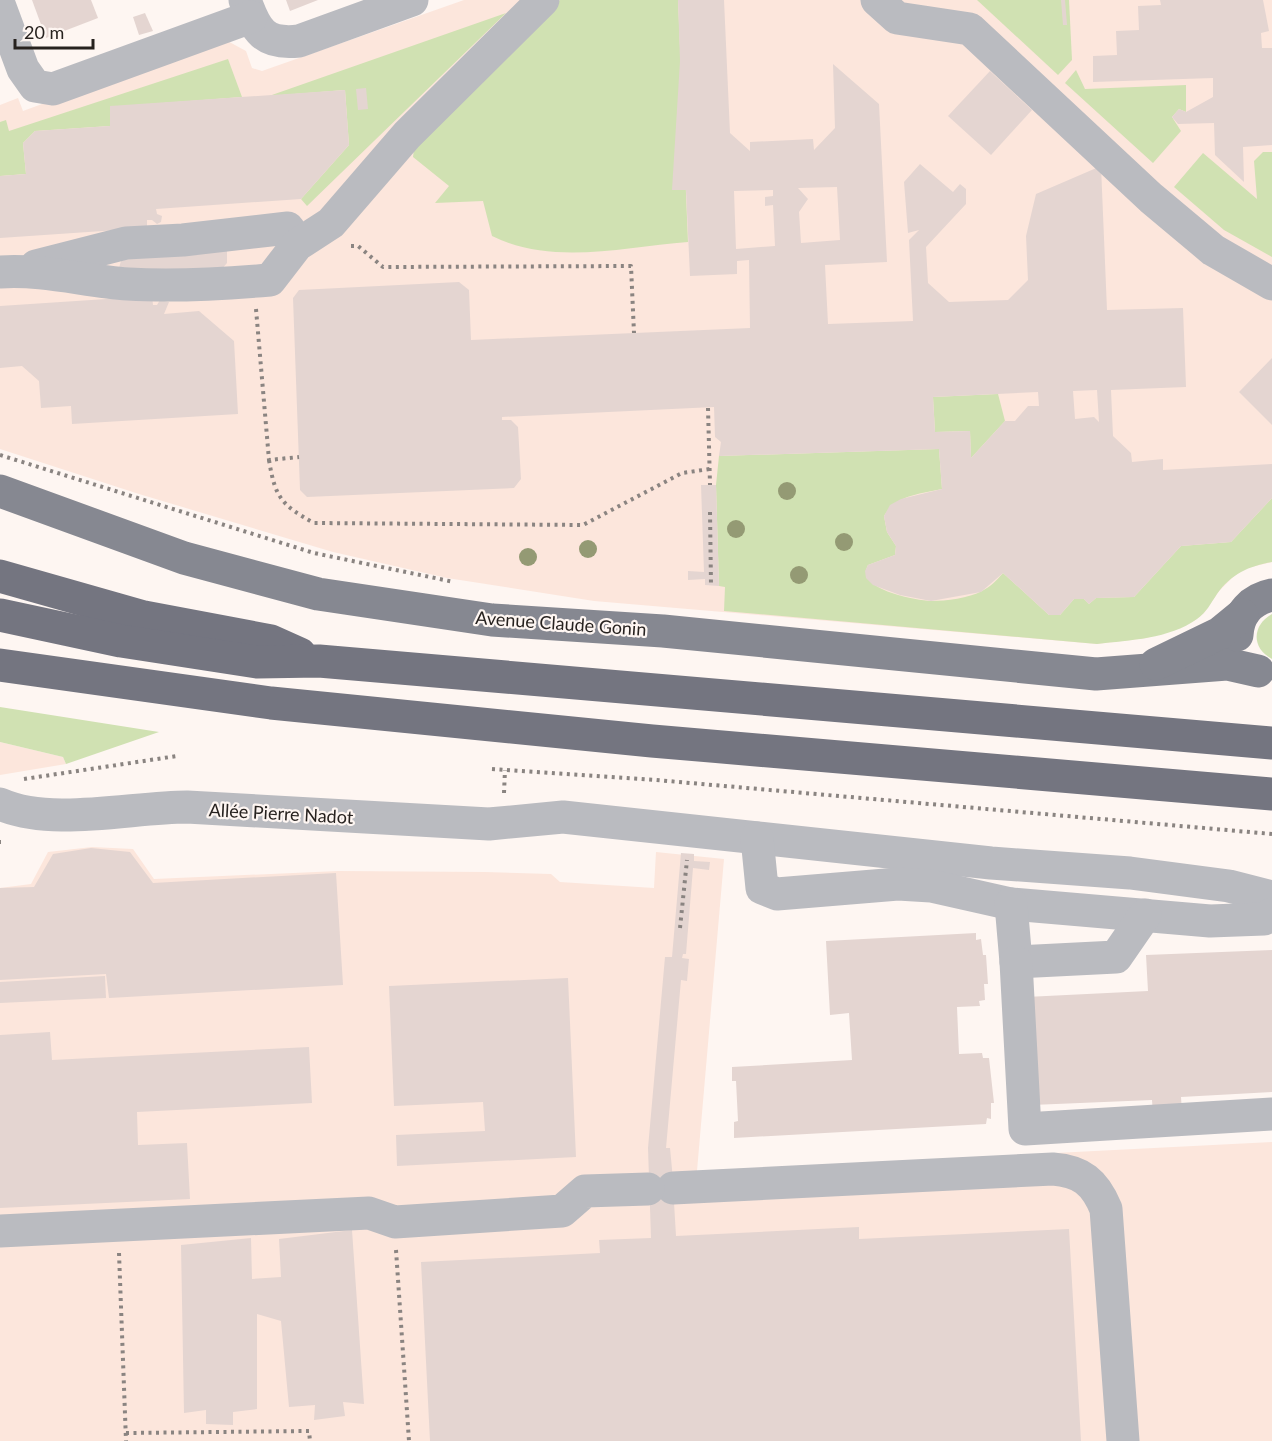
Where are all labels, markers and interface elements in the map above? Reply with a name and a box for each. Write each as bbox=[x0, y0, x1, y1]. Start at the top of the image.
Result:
scale bar bbox=[15, 12, 93, 50]
text: 20 m bbox=[24, 21, 64, 43]
street label: Avenue Claude Gonin bbox=[475, 606, 647, 640]
street label: Allée Pierre Nadot bbox=[208, 798, 354, 828]

